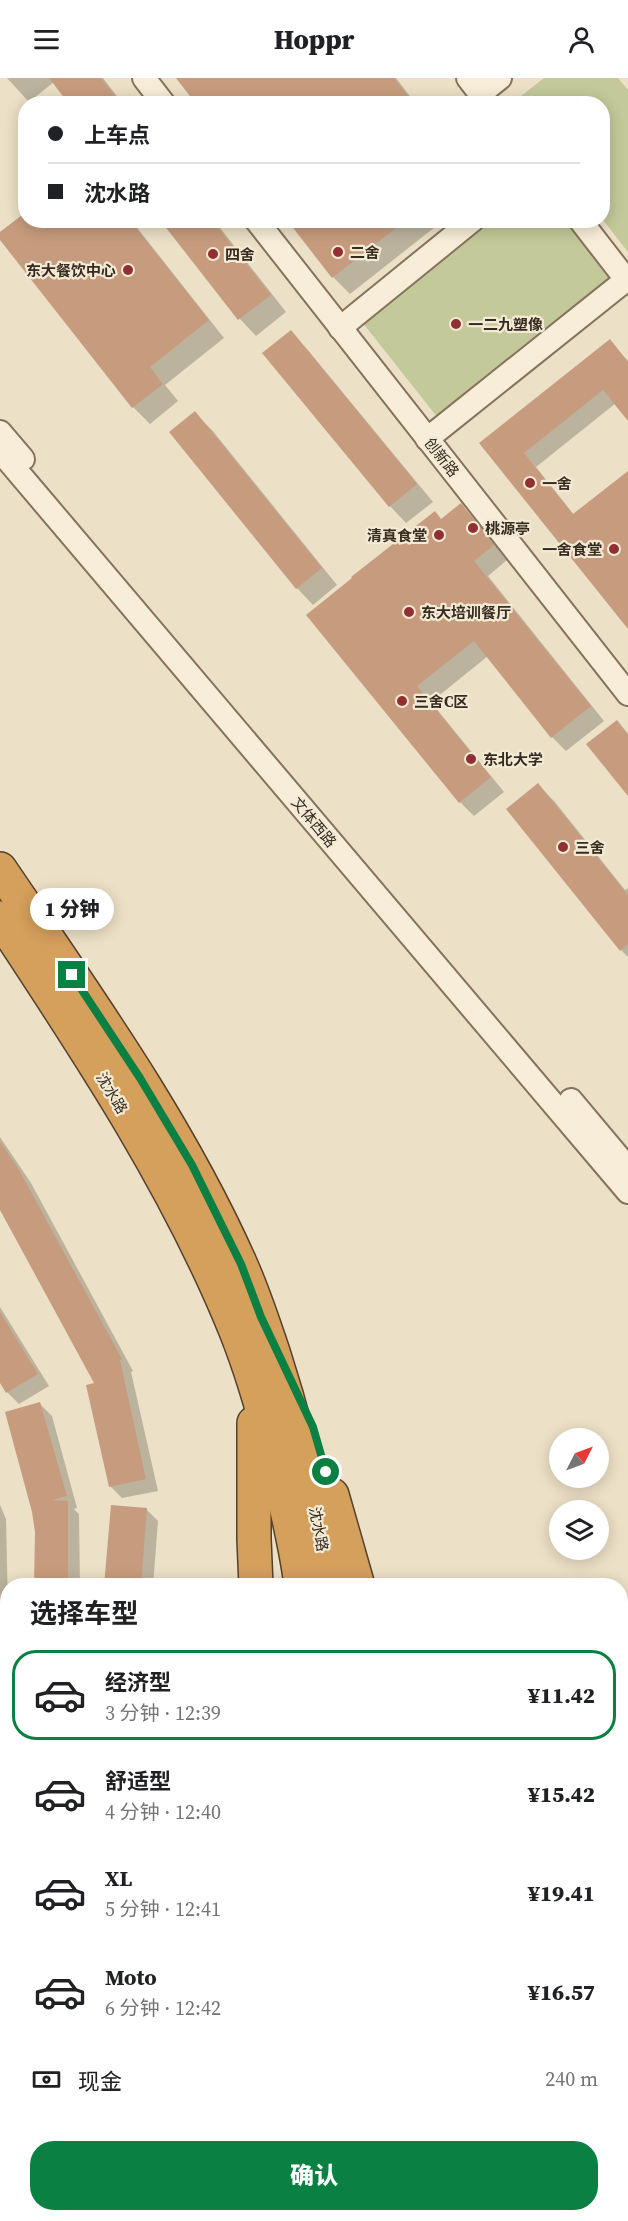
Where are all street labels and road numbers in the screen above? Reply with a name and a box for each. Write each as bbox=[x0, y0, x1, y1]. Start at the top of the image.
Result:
street label: 创新路 bbox=[420, 433, 464, 481]
street label: 文体西路 bbox=[287, 792, 341, 852]
street label: 沈水路 bbox=[91, 1068, 133, 1118]
street label: 沈水路 bbox=[304, 1505, 334, 1553]

